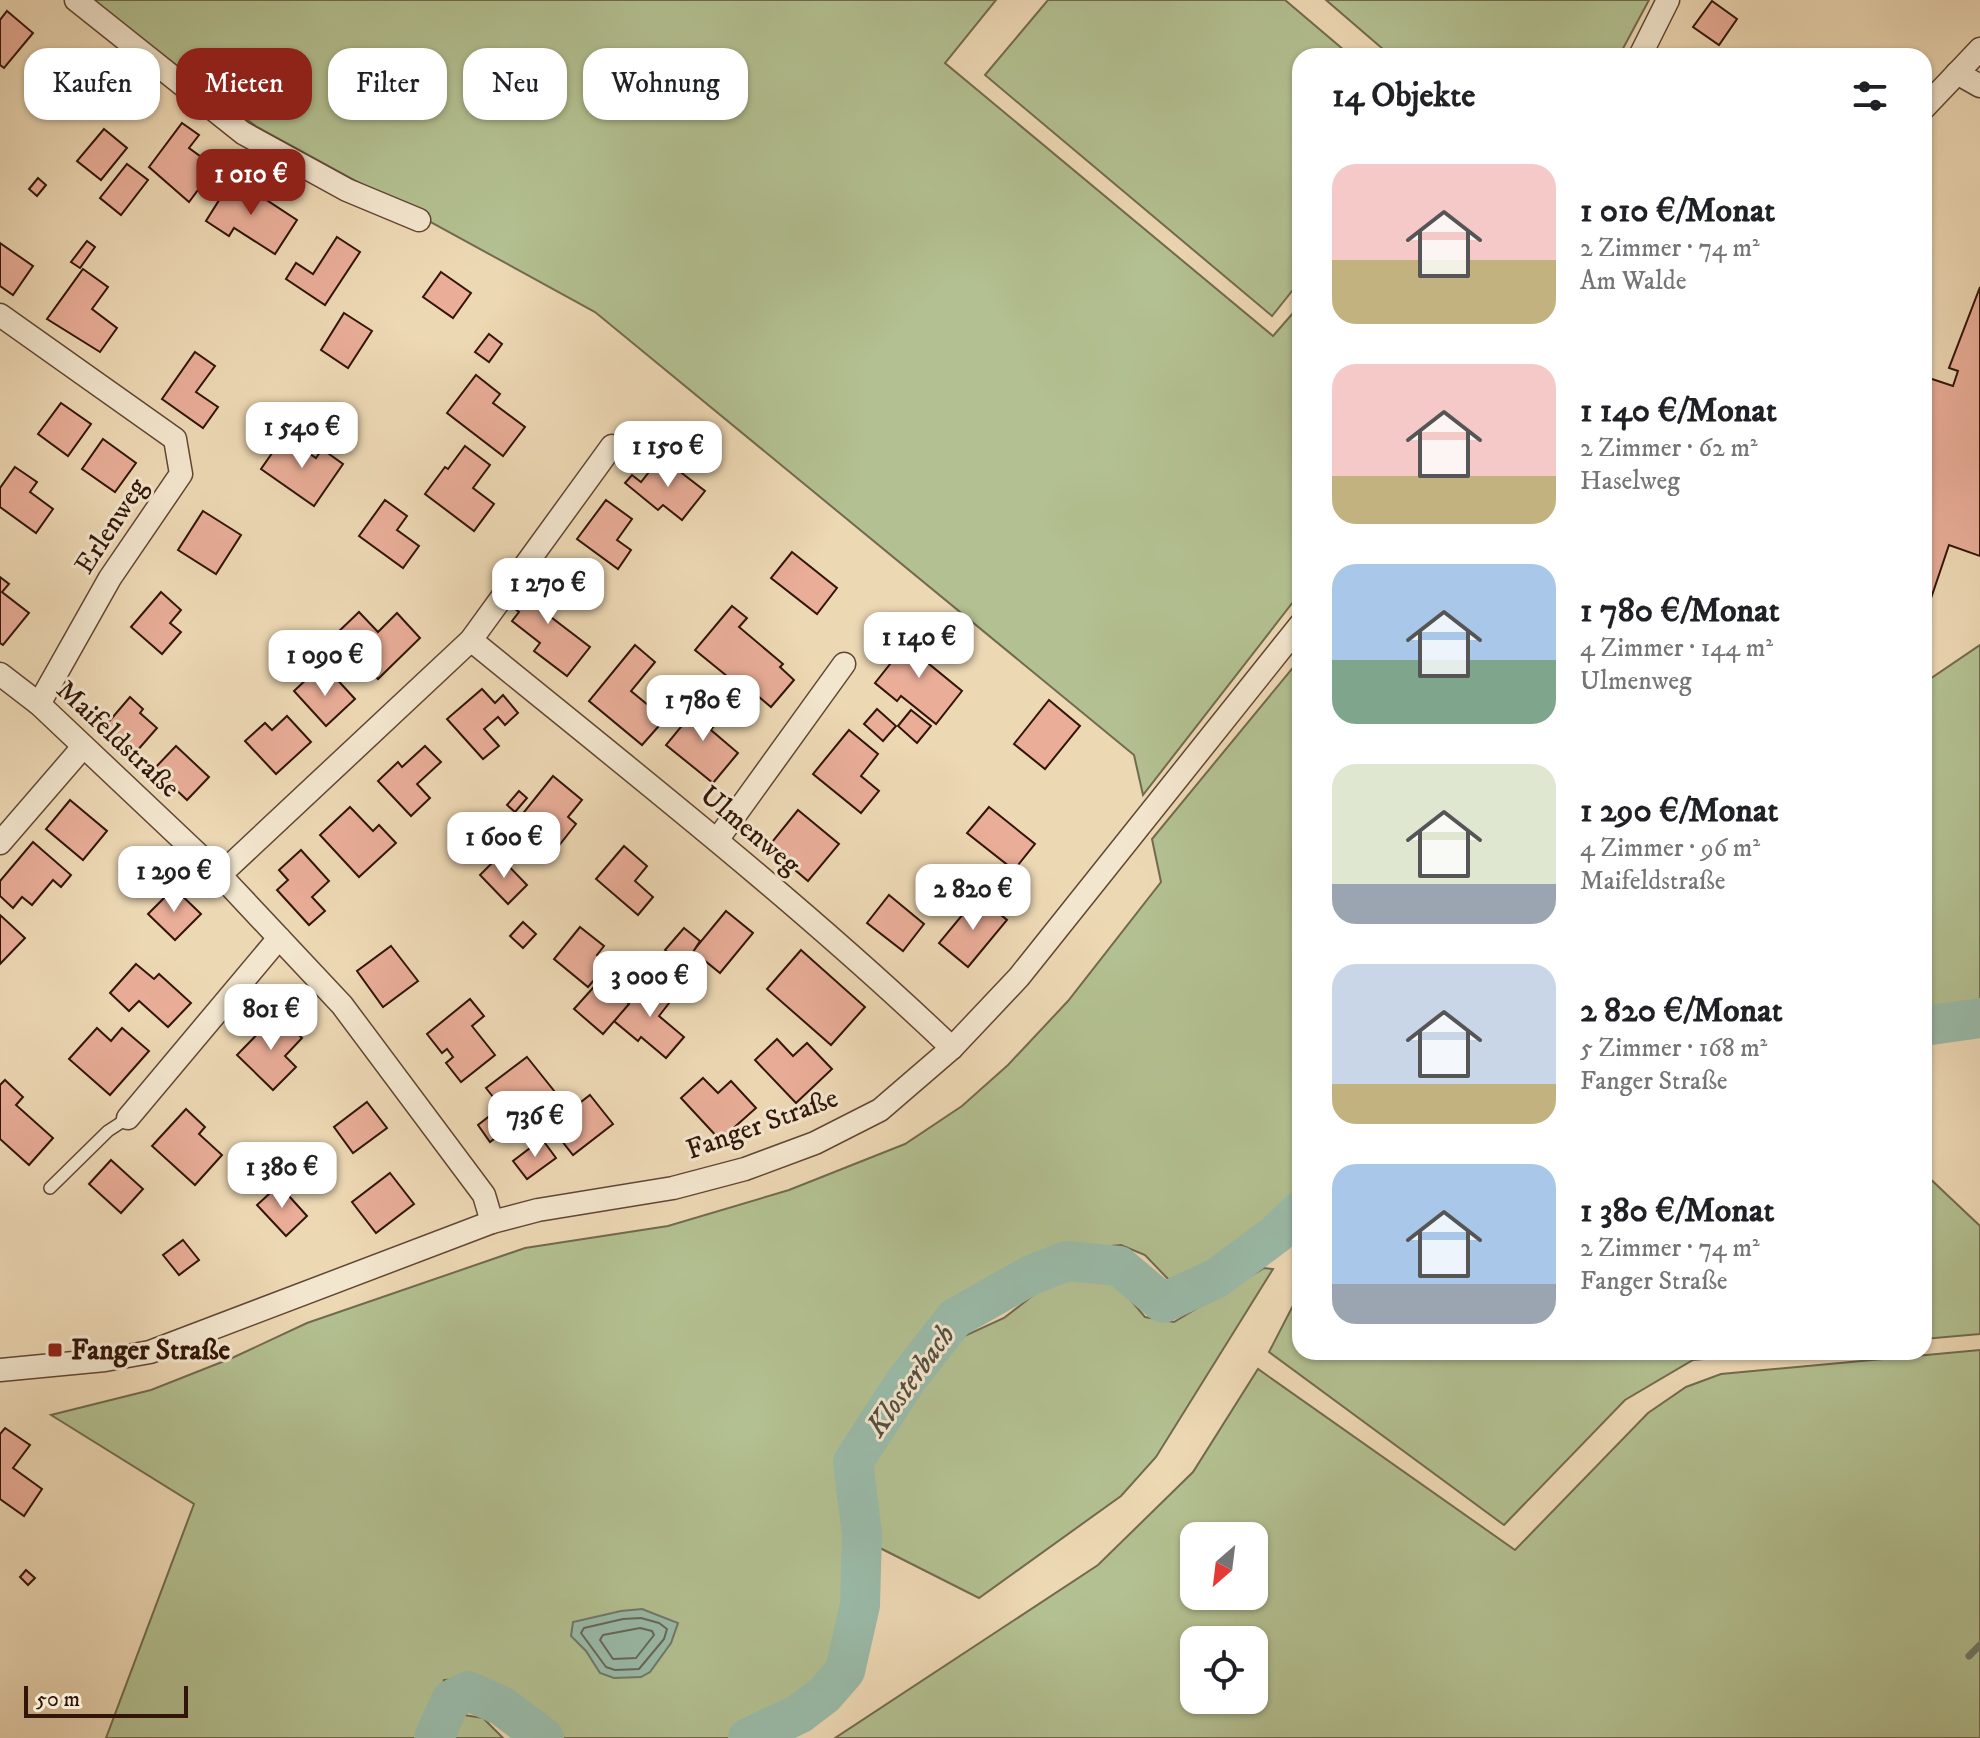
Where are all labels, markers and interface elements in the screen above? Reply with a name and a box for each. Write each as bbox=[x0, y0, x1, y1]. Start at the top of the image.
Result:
chip: Kaufen bbox=[24, 48, 160, 120]
chip: Mieten bbox=[176, 48, 312, 120]
chip: Filter bbox=[328, 48, 447, 120]
chip: Neu bbox=[463, 48, 567, 120]
chip: Wohnung bbox=[583, 48, 748, 120]
icon: filters bbox=[1848, 74, 1892, 118]
text: 14 Objekte bbox=[1332, 75, 1475, 117]
pin: 1 010 € bbox=[177, 149, 325, 217]
text: 1 010 € bbox=[214, 158, 288, 191]
text: 1 010 €/Monat bbox=[1580, 190, 1775, 232]
icon: home bbox=[1396, 196, 1492, 292]
text: 2 Zimmer · 74 m² bbox=[1580, 232, 1760, 265]
text: Am Walde bbox=[1580, 265, 1687, 298]
text: 1 140 €/Monat bbox=[1580, 390, 1777, 432]
icon: home bbox=[1396, 396, 1492, 492]
pin: 1 540 € bbox=[228, 402, 376, 470]
text: 1 540 € bbox=[264, 411, 340, 444]
pin: 1 150 € bbox=[594, 421, 742, 489]
text: 1 150 € bbox=[632, 430, 704, 463]
text: 2 Zimmer · 62 m² bbox=[1580, 432, 1758, 465]
text: Haselweg bbox=[1580, 465, 1680, 498]
street label: Erlenweg bbox=[67, 471, 155, 581]
pin: 1 270 € bbox=[474, 558, 622, 626]
text: 1 270 € bbox=[510, 567, 586, 600]
text: 1 780 €/Monat bbox=[1580, 590, 1780, 632]
icon: home bbox=[1396, 596, 1492, 692]
pin: 1 140 € bbox=[845, 612, 993, 680]
text: 1 140 € bbox=[882, 621, 956, 654]
pin: 1 090 € bbox=[251, 630, 399, 698]
text: 4 Zimmer · 144 m² bbox=[1580, 632, 1773, 665]
text: 1 090 € bbox=[287, 639, 363, 672]
text: Ulmenweg bbox=[1580, 665, 1692, 698]
street label: Maifeldstraße bbox=[49, 673, 187, 805]
pin: 1 780 € bbox=[629, 675, 777, 743]
text: 1 780 € bbox=[665, 684, 741, 717]
street label: Ulmenweg bbox=[693, 778, 808, 882]
text: 1 290 €/Monat bbox=[1580, 790, 1778, 832]
icon: home bbox=[1396, 796, 1492, 892]
pin: 1 600 € bbox=[430, 812, 578, 880]
text: 1 600 € bbox=[465, 821, 543, 854]
text: 4 Zimmer · 96 m² bbox=[1580, 832, 1760, 865]
pin: 1 290 € bbox=[100, 846, 248, 914]
text: 1 290 € bbox=[136, 855, 212, 888]
pin: 2 820 € bbox=[899, 864, 1047, 932]
text: Maifeldstraße bbox=[1580, 865, 1725, 898]
text: 2 820 € bbox=[934, 873, 1012, 906]
pin: 3 000 € bbox=[576, 951, 724, 1019]
text: 3 000 € bbox=[611, 960, 689, 993]
pin: 801 € bbox=[215, 984, 327, 1052]
text: 2 820 €/Monat bbox=[1580, 990, 1783, 1032]
text: 801 € bbox=[242, 993, 300, 1026]
icon: home bbox=[1396, 996, 1492, 1092]
text: 5 Zimmer · 168 m² bbox=[1580, 1032, 1767, 1065]
text: Fanger Straße bbox=[1580, 1065, 1728, 1098]
street label: Fanger Straße bbox=[681, 1080, 843, 1168]
pin: 736 € bbox=[479, 1091, 591, 1159]
text: 736 € bbox=[506, 1100, 564, 1133]
pin: 1 380 € bbox=[208, 1142, 356, 1210]
text: 1 380 € bbox=[246, 1151, 318, 1184]
text: 1 380 €/Monat bbox=[1580, 1190, 1774, 1232]
icon: home bbox=[1396, 1196, 1492, 1292]
text: 2 Zimmer · 74 m² bbox=[1580, 1232, 1760, 1265]
text: Fanger Straße bbox=[1580, 1265, 1728, 1298]
water label: Klosterbach bbox=[858, 1318, 964, 1445]
place label: Fanger Straße bbox=[71, 1333, 230, 1368]
marker: Fanger Straße bbox=[46, 1341, 64, 1359]
north arrow bbox=[1180, 1522, 1268, 1610]
map controls bbox=[1180, 1522, 1268, 1714]
button: locate bbox=[1180, 1626, 1268, 1714]
scale bar bbox=[24, 1682, 188, 1718]
text: 50 m bbox=[36, 1686, 80, 1713]

